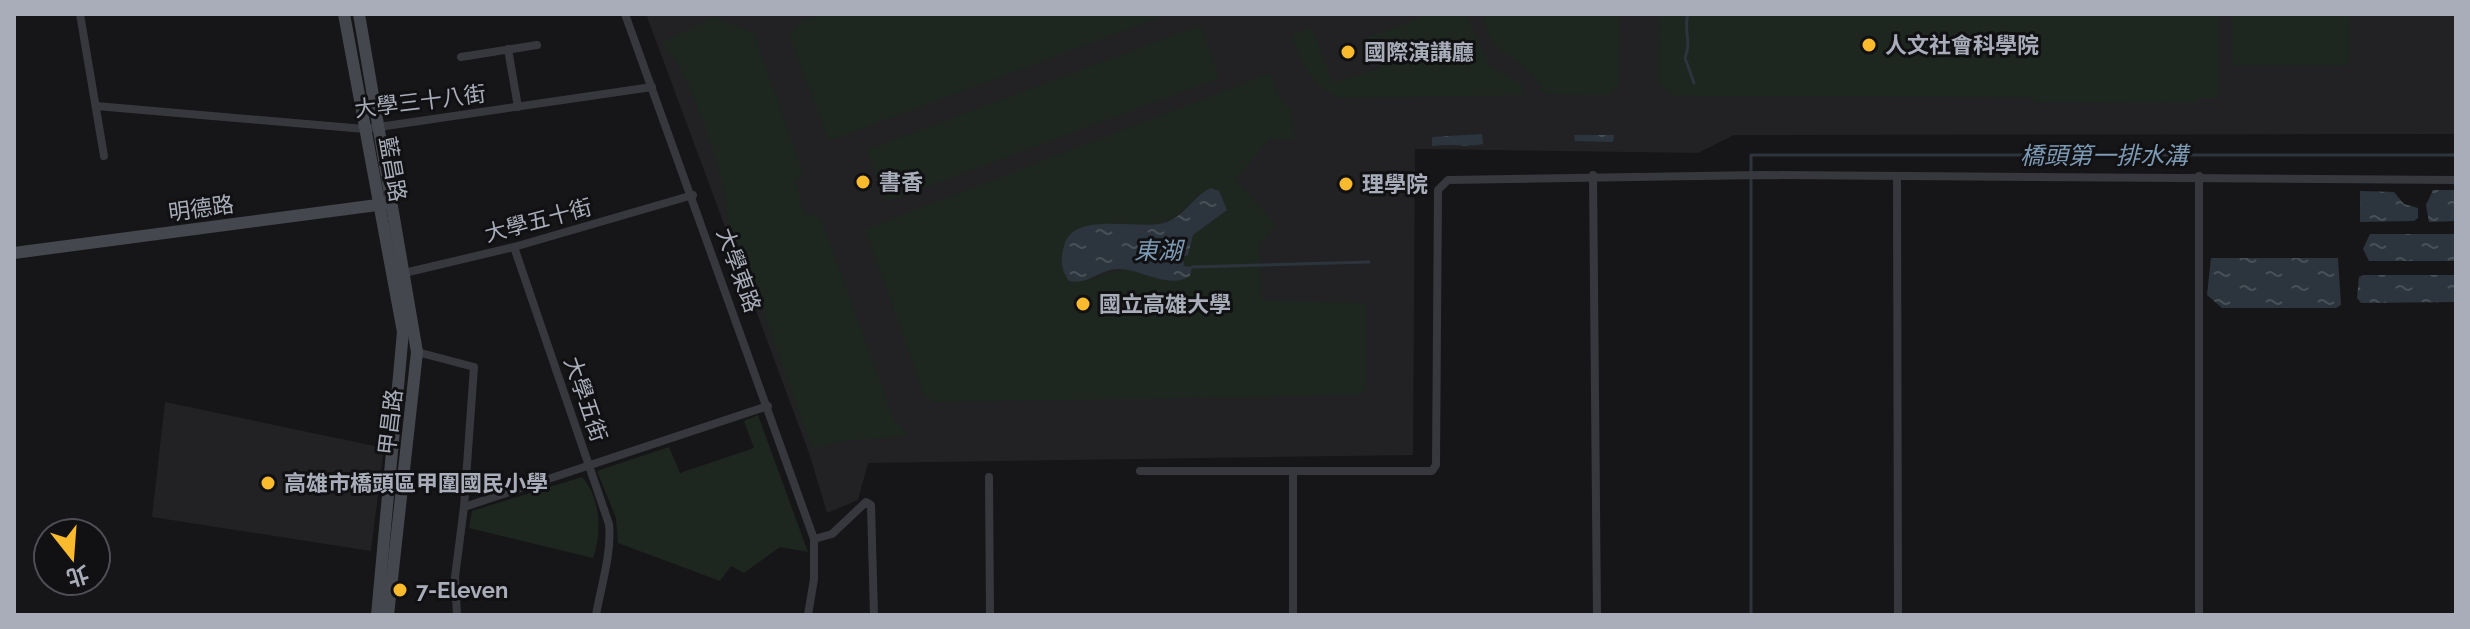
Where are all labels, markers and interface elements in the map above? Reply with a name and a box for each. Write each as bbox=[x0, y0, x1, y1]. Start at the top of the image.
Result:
place label: 人文社會科學院 bbox=[1885, 32, 2039, 58]
marker: 人文社會科學院 bbox=[1860, 36, 1878, 54]
place label: 國際演講廳 bbox=[1364, 39, 1474, 65]
marker: 國際演講廳 bbox=[1339, 43, 1357, 61]
street label: 大學三十八街 bbox=[353, 80, 487, 122]
street label: 藍昌路 bbox=[374, 134, 412, 204]
water label: 橋頭第一排水溝 bbox=[2020, 141, 2191, 170]
place label: 書香 bbox=[879, 169, 923, 195]
place label: 理學院 bbox=[1362, 171, 1428, 197]
marker: 書香 bbox=[854, 173, 872, 191]
marker: 理學院 bbox=[1337, 175, 1355, 193]
street label: 明德路 bbox=[167, 191, 235, 225]
street label: 大學五十街 bbox=[482, 193, 594, 247]
street label: 大學東路 bbox=[712, 224, 766, 316]
water label: 東湖 bbox=[1134, 236, 1186, 265]
place label: 國立高雄大學 bbox=[1099, 291, 1231, 317]
marker: 國立高雄大學 bbox=[1074, 295, 1092, 313]
street label: 大學五街 bbox=[559, 353, 613, 445]
street label: 甲昌路 bbox=[373, 388, 407, 456]
place label: 高雄市橋頭區甲圍國民小學 bbox=[284, 470, 548, 496]
marker: 高雄市橋頭區甲圍國民小學 bbox=[259, 474, 277, 492]
north arrow bbox=[32, 517, 112, 597]
text: 北 bbox=[64, 560, 92, 592]
place label: 7-Eleven bbox=[416, 577, 508, 603]
marker: 7-Eleven bbox=[391, 581, 409, 599]

